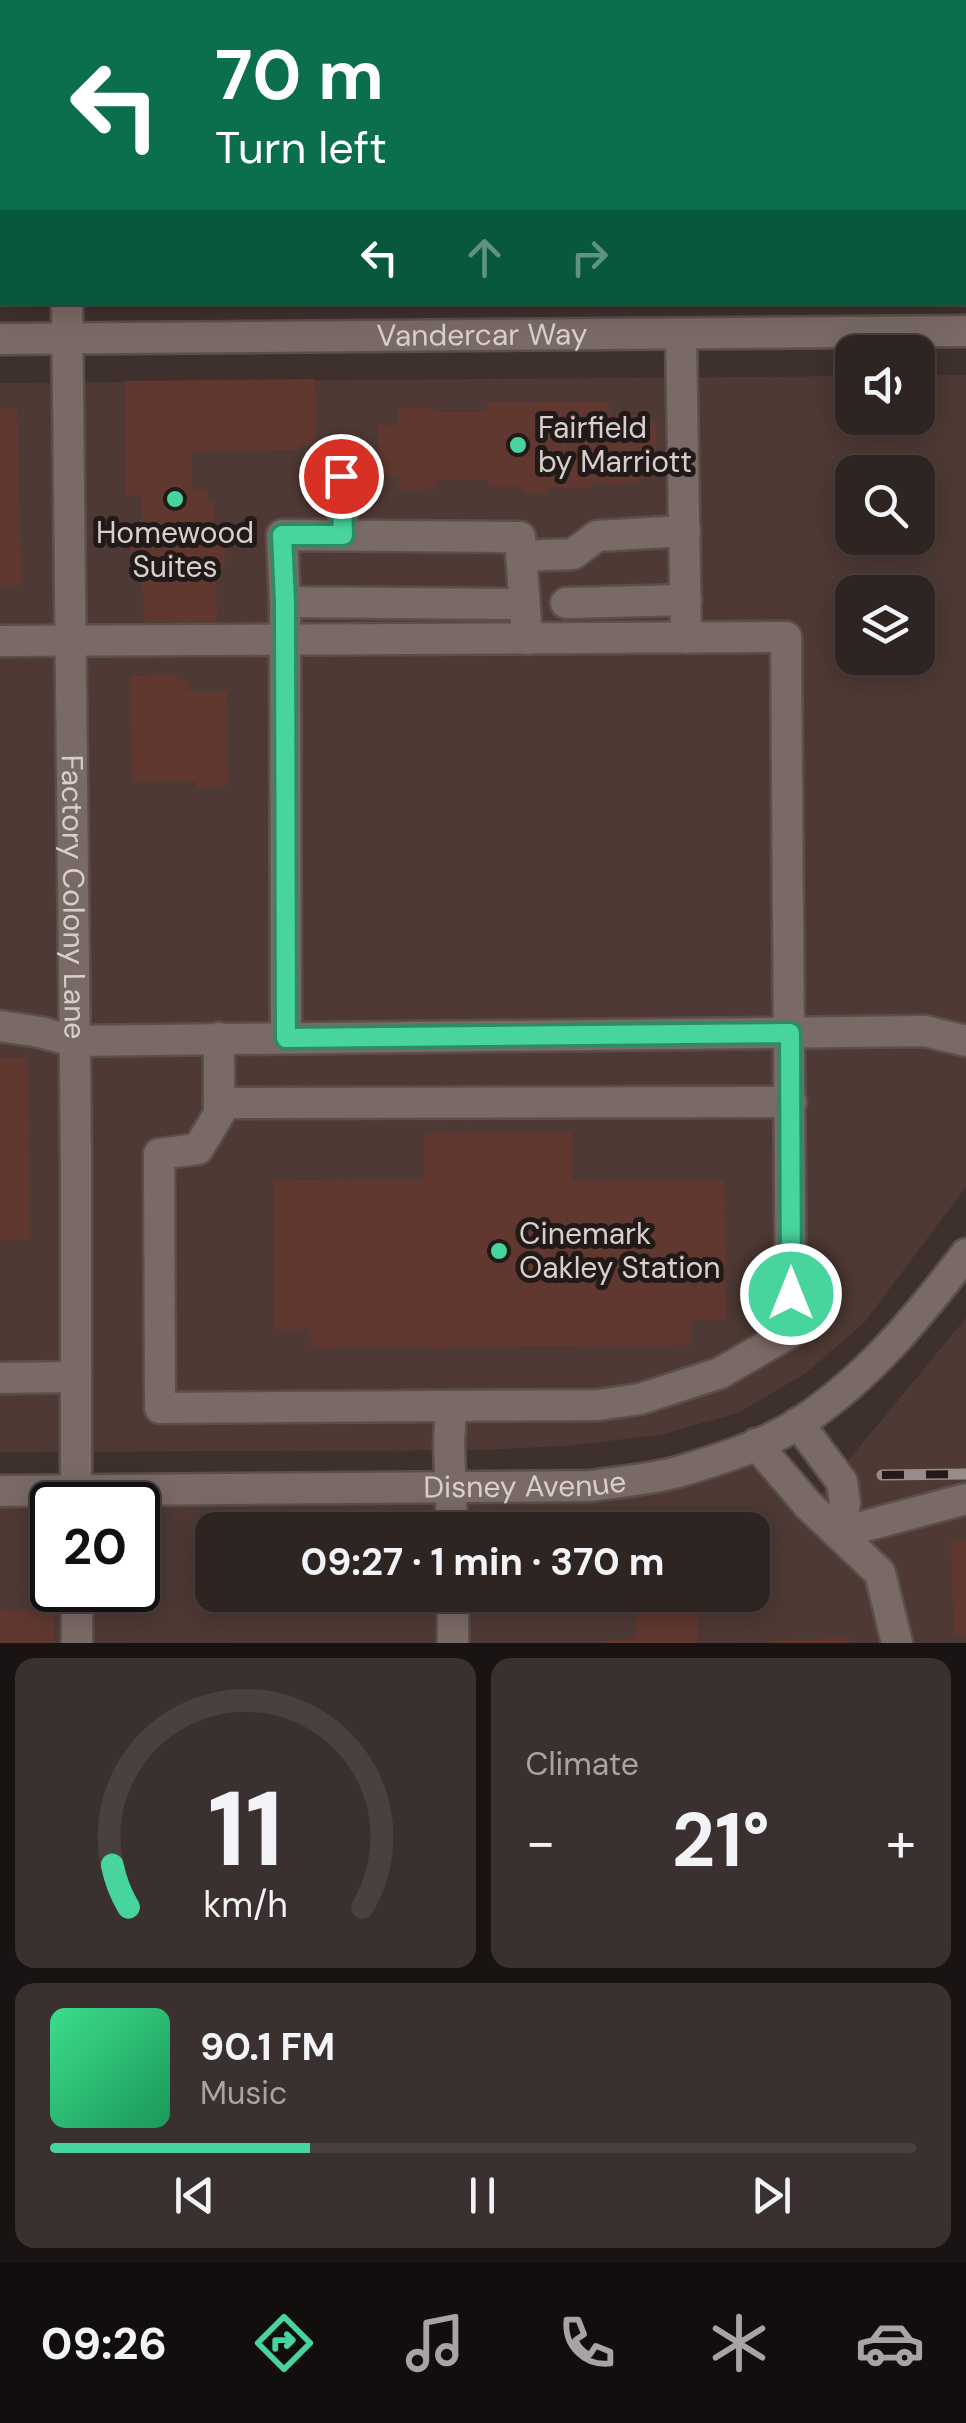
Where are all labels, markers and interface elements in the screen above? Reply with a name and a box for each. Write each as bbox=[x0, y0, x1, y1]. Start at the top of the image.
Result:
text: 70 m bbox=[215, 30, 384, 121]
icon: left bbox=[50, 40, 180, 170]
text: Turn left bbox=[215, 118, 387, 177]
icon: left bbox=[352, 230, 407, 285]
icon: ahead bbox=[457, 230, 512, 285]
icon: right bbox=[562, 230, 617, 285]
street label: Vandercar Way bbox=[376, 314, 588, 355]
map controls bbox=[835, 335, 935, 675]
button: sound bbox=[835, 335, 935, 435]
place label: Fairfield by Marriott bbox=[538, 408, 692, 481]
pin bbox=[299, 434, 384, 519]
marker: Fairfield by Marriott bbox=[507, 434, 529, 456]
icon: arrive bbox=[314, 449, 369, 504]
button: search bbox=[835, 455, 935, 555]
marker: Homewood Suites bbox=[164, 488, 186, 510]
place label: Homewood Suites bbox=[96, 513, 254, 586]
button: layers bbox=[835, 575, 935, 675]
street label: Factory Colony Lane bbox=[53, 754, 95, 1040]
place label: Cinemark Oakley Station bbox=[519, 1214, 720, 1287]
marker: Cinemark Oakley Station bbox=[488, 1240, 510, 1262]
position arrow bbox=[739, 1242, 843, 1346]
street label: Disney Avenue bbox=[423, 1461, 628, 1506]
speed limit sign: 20 bbox=[30, 1482, 160, 1612]
text: 09:27 · 1 min · 370 m bbox=[300, 1537, 665, 1587]
text: Climate bbox=[526, 1743, 639, 1785]
text: 11 bbox=[207, 1762, 283, 1897]
text: 21° bbox=[672, 1792, 770, 1889]
text: − bbox=[526, 1806, 556, 1878]
text: + bbox=[886, 1806, 916, 1878]
text: km/h bbox=[203, 1882, 287, 1928]
text: 90.1 FM bbox=[200, 2022, 335, 2072]
text: Music bbox=[200, 2072, 287, 2114]
icon: previous bbox=[167, 2168, 222, 2223]
icon: pause bbox=[455, 2168, 510, 2223]
icon: next bbox=[744, 2168, 799, 2223]
icon: directions bbox=[249, 2308, 319, 2378]
icon: music bbox=[400, 2308, 470, 2378]
icon: phone bbox=[552, 2308, 622, 2378]
icon: climate bbox=[704, 2308, 774, 2378]
icon: car bbox=[855, 2308, 925, 2378]
text: 09:26 bbox=[41, 2314, 167, 2373]

